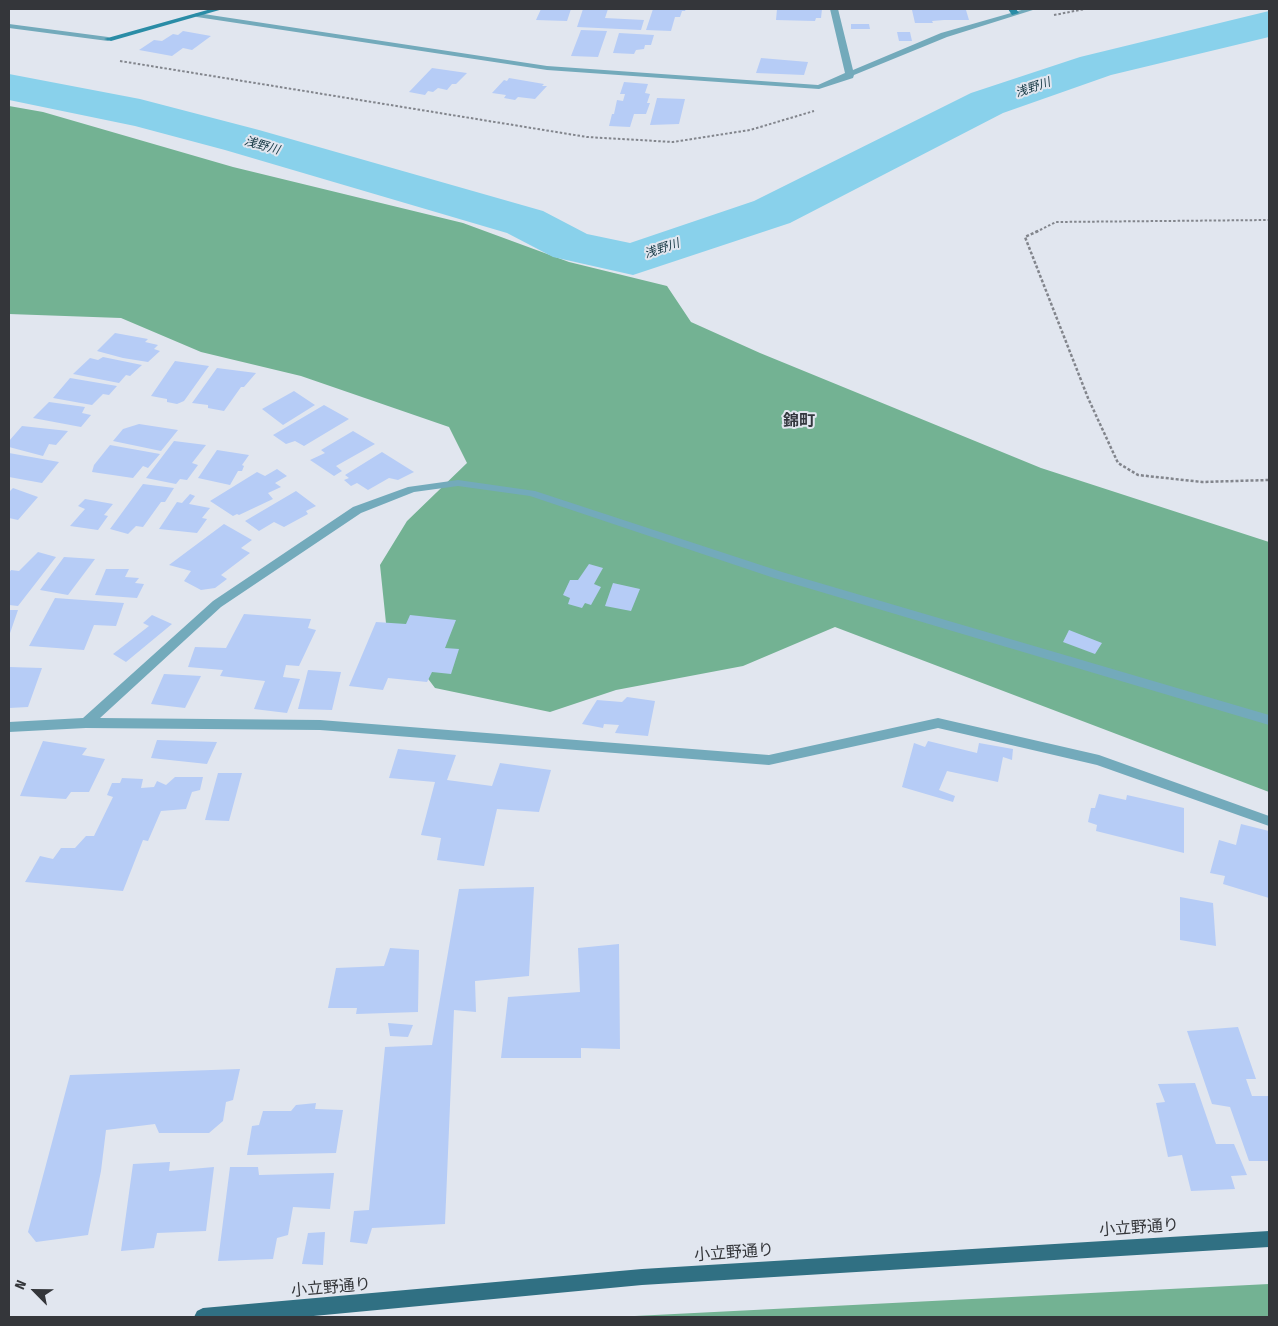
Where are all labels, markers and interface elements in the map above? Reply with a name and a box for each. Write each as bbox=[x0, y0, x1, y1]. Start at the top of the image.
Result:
water label: 浅野川 bbox=[1014, 75, 1052, 101]
water label: 浅野川 bbox=[243, 134, 281, 158]
water label: 浅野川 bbox=[643, 236, 681, 262]
district label: 錦町 bbox=[783, 412, 815, 432]
street label: 小立野通り bbox=[1098, 1216, 1180, 1240]
street label: 小立野通り bbox=[693, 1241, 775, 1265]
north arrow bbox=[10, 1266, 60, 1316]
street label: 小立野通り bbox=[290, 1275, 372, 1301]
text: N bbox=[11, 1278, 30, 1292]

